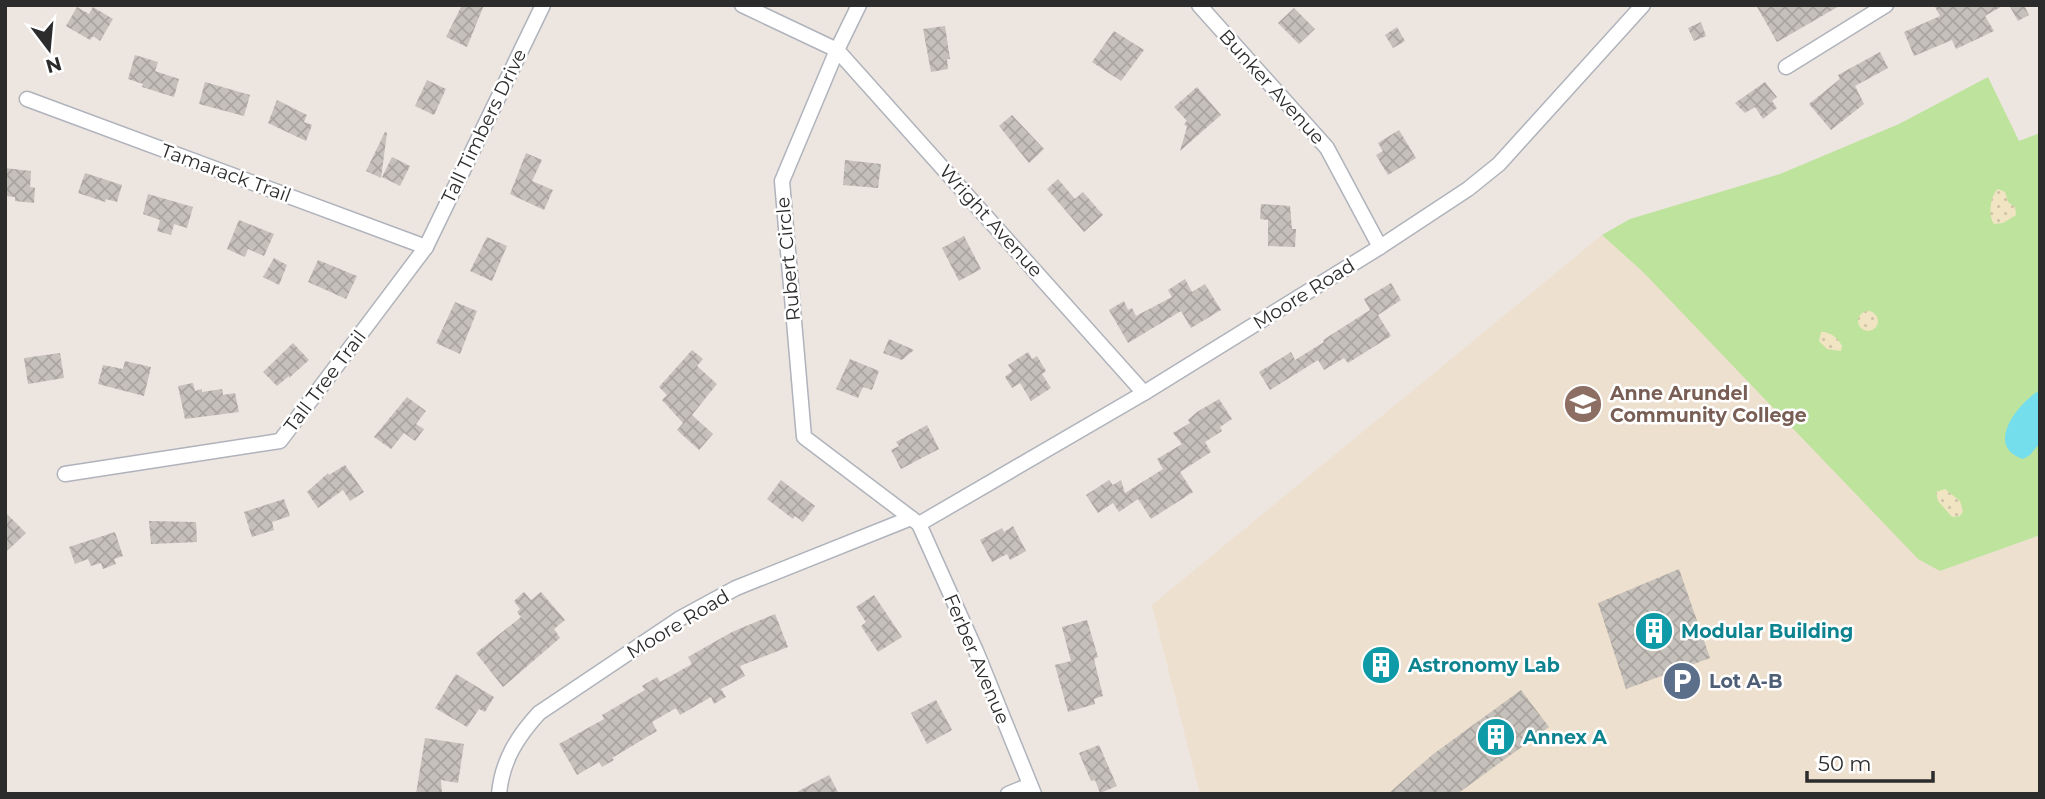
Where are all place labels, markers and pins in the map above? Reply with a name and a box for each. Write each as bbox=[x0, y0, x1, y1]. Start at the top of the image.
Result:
place label: Anne Arundel Community College bbox=[1609, 382, 1807, 427]
school or university icon: Anne Arundel Community College bbox=[1562, 383, 1604, 425]
building icon: Modular Building bbox=[1633, 610, 1675, 652]
place label: Modular Building bbox=[1681, 620, 1853, 643]
building icon: Astronomy Lab bbox=[1360, 644, 1402, 686]
place label: Astronomy Lab bbox=[1407, 654, 1560, 677]
parking icon: Lot A-B bbox=[1661, 660, 1703, 702]
place label: Lot A-B bbox=[1709, 670, 1782, 693]
building icon: Annex A bbox=[1475, 716, 1517, 758]
place label: Annex A bbox=[1522, 726, 1607, 749]

